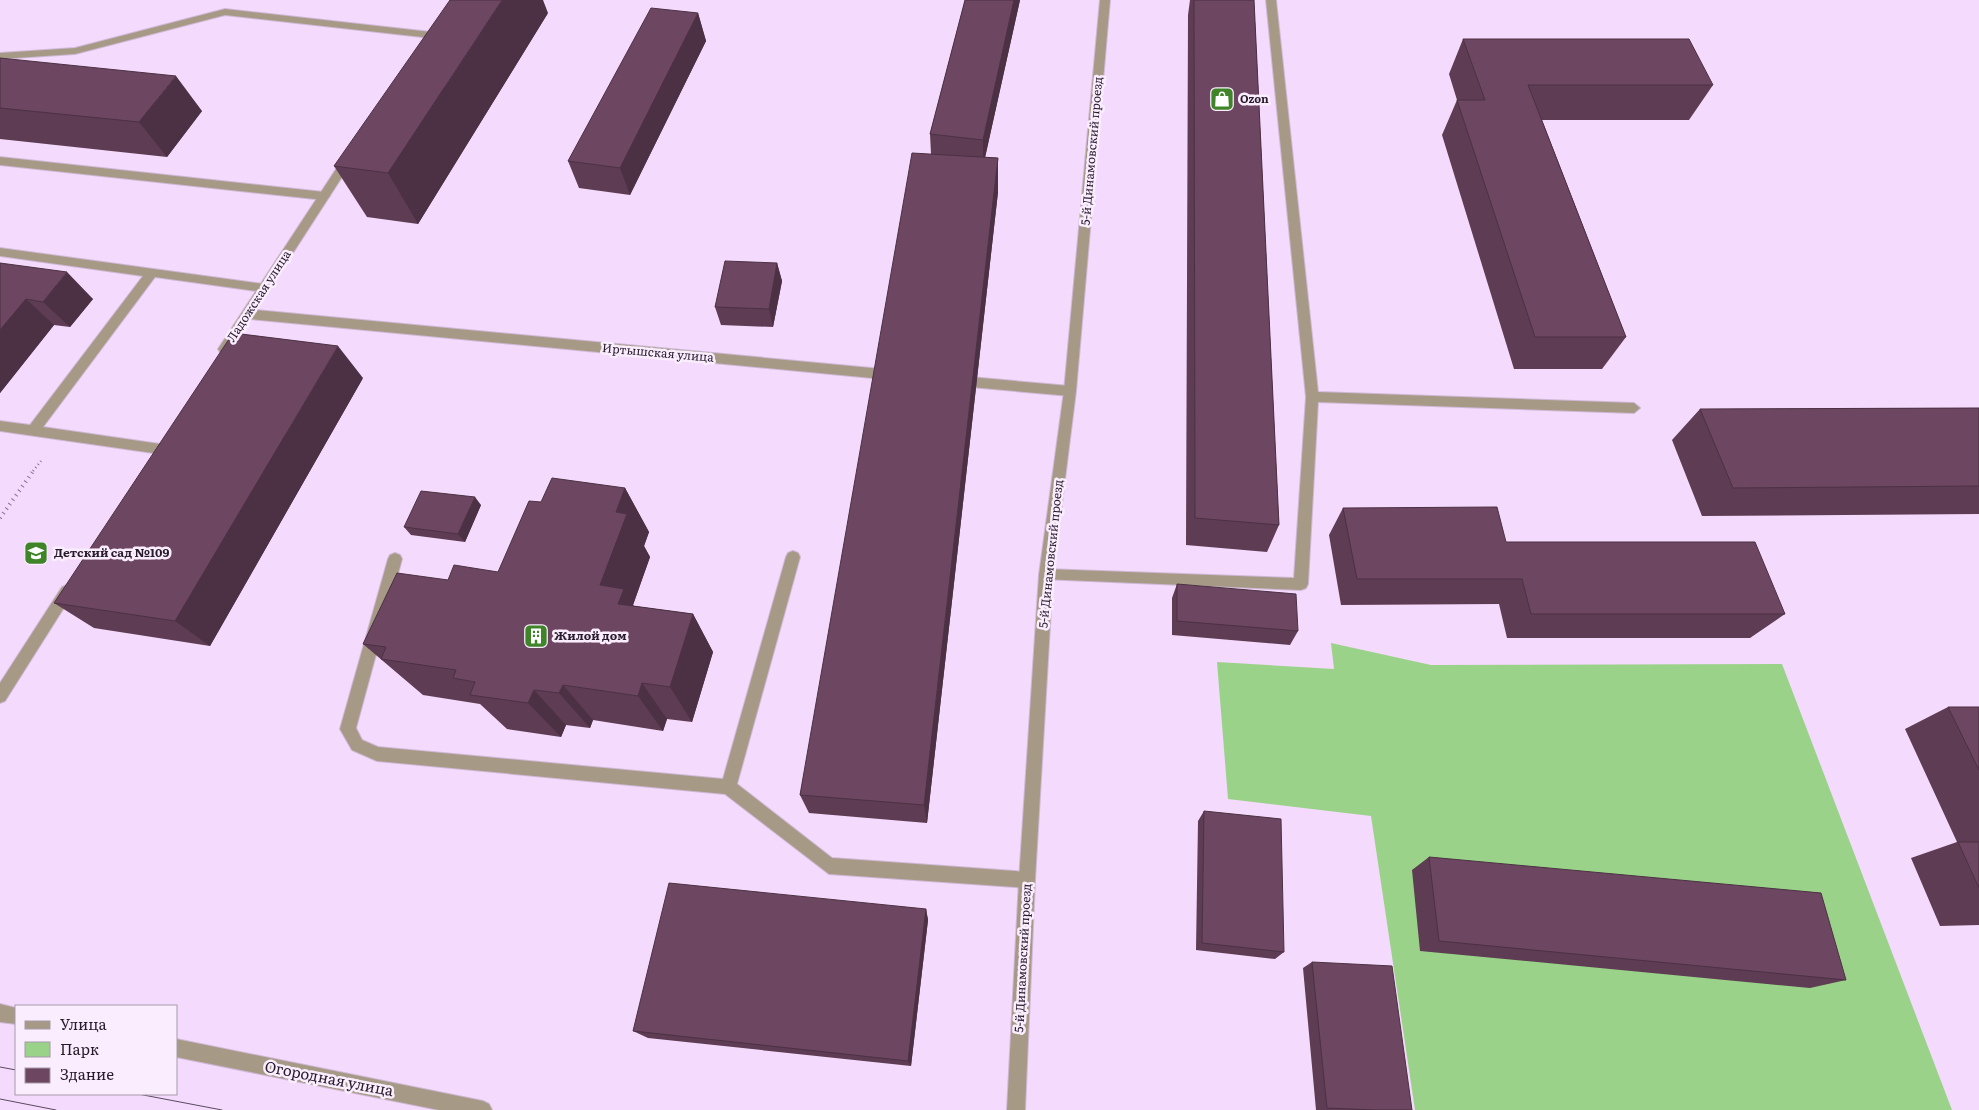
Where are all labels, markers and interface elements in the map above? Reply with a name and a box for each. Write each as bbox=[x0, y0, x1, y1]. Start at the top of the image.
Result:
street label: 5-й Динамовский проезд bbox=[1076, 76, 1106, 226]
shop icon: Ozon bbox=[1209, 86, 1235, 112]
place label: Ozon bbox=[1240, 90, 1269, 106]
street label: Ладожская улица bbox=[222, 246, 295, 345]
street label: Иртышская улица bbox=[602, 338, 715, 366]
street label: 5-й Динамовский проезд bbox=[1033, 479, 1067, 629]
school or university icon: Детский сад №109 bbox=[23, 540, 49, 566]
place label: Детский сад №109 bbox=[54, 543, 169, 561]
building icon: Жилой дом bbox=[523, 623, 549, 649]
place label: Жилой дом bbox=[554, 626, 627, 644]
street label: 5-й Динамовский проезд bbox=[1009, 883, 1035, 1033]
legend bbox=[15, 1005, 178, 1095]
text: Улица bbox=[60, 1012, 108, 1035]
text: Парк bbox=[60, 1037, 99, 1060]
street label: Огородная улица bbox=[263, 1054, 396, 1101]
text: Здание bbox=[60, 1062, 114, 1085]

